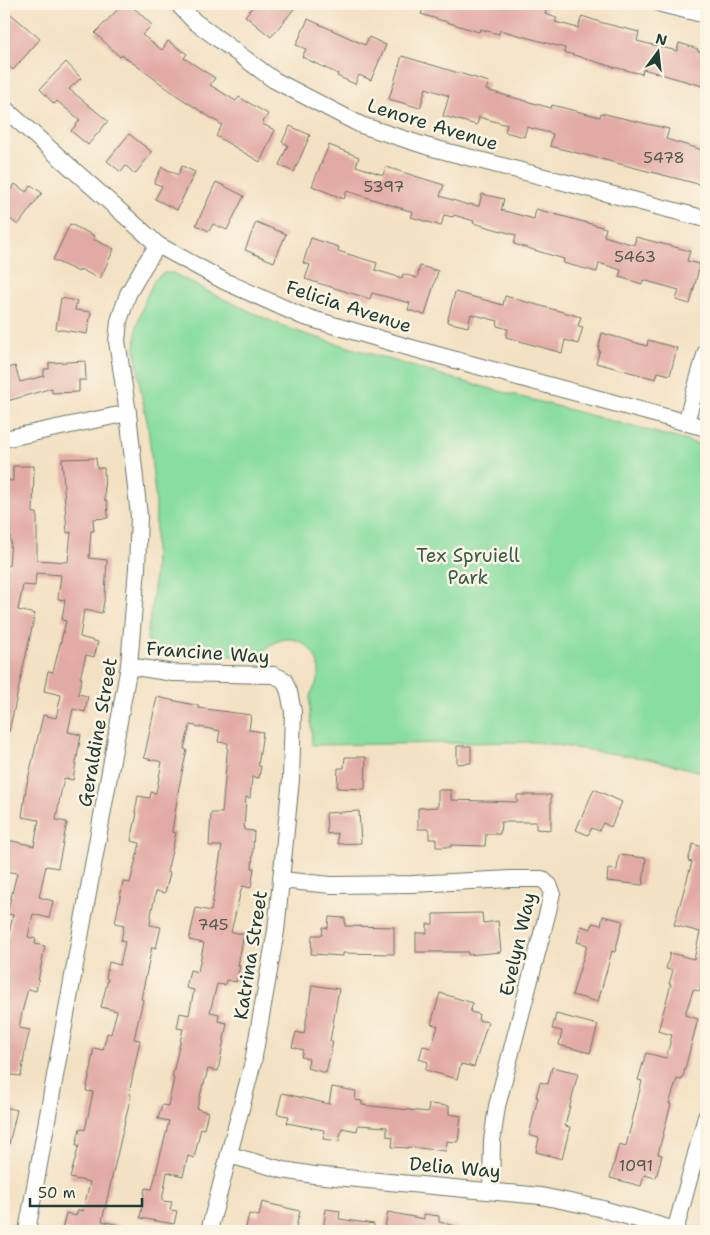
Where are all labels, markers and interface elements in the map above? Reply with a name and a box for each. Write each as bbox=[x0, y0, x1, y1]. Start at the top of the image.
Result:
north arrow bbox=[632, 28, 682, 78]
text: N bbox=[654, 29, 669, 50]
street label: Lenore Avenue bbox=[364, 93, 501, 156]
house number: 5478 bbox=[643, 147, 685, 168]
house number: 5397 bbox=[364, 176, 404, 197]
house number: 5463 bbox=[614, 246, 656, 267]
street label: Felicia Avenue bbox=[283, 274, 415, 339]
park label: Tex Spruiell Park bbox=[416, 543, 520, 590]
street label: Francine Way bbox=[145, 636, 271, 669]
street label: Geraldine Street bbox=[72, 655, 123, 809]
street label: Katrina Street bbox=[228, 889, 273, 1022]
street label: Evelyn Way bbox=[493, 890, 542, 998]
house number: 745 bbox=[197, 914, 229, 935]
street label: Delia Way bbox=[408, 1151, 502, 1184]
house number: 1091 bbox=[619, 1155, 653, 1176]
scale bar bbox=[30, 1175, 142, 1207]
text: 50 m bbox=[38, 1183, 76, 1203]

